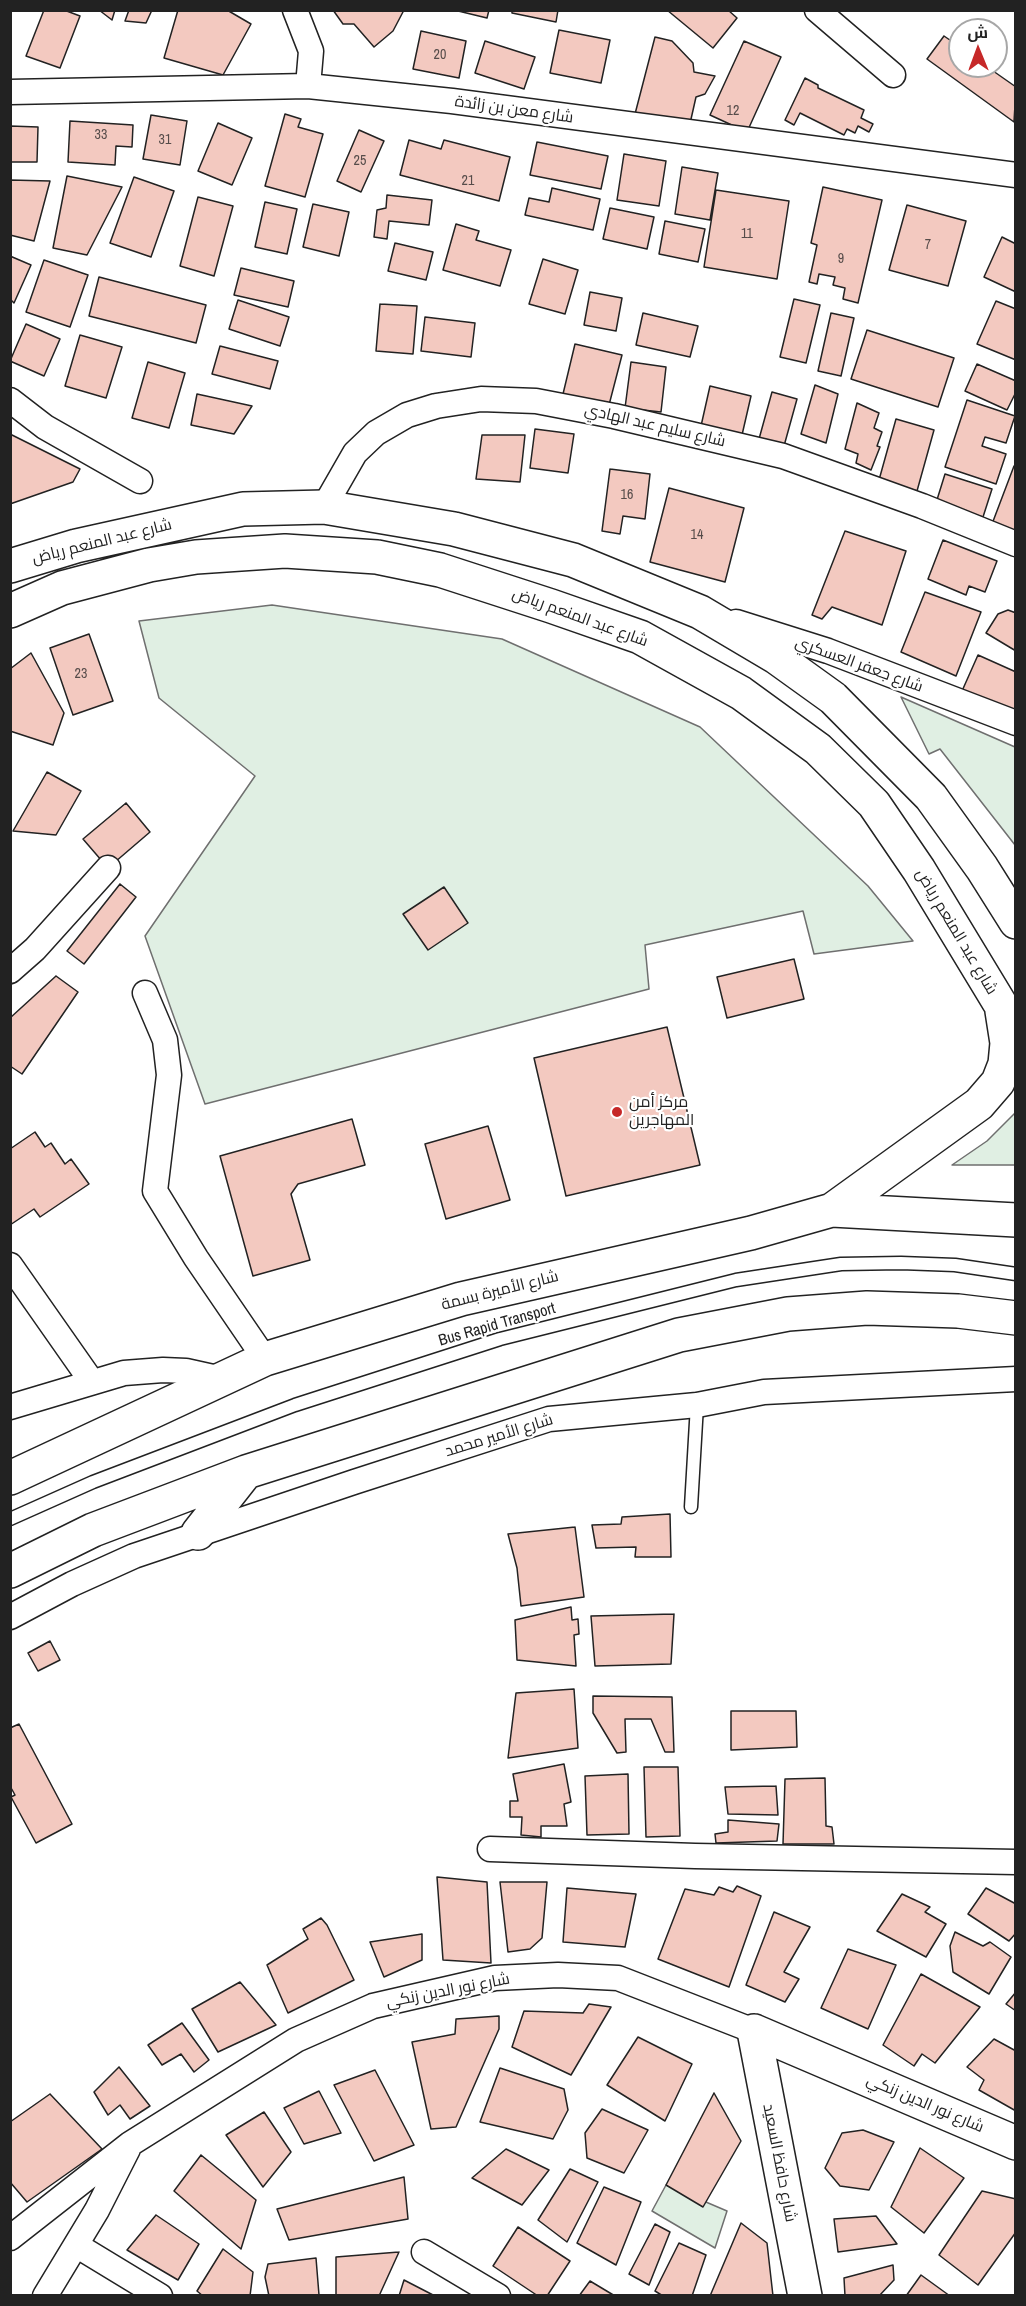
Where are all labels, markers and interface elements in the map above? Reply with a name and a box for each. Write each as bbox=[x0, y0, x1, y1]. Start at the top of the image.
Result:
north arrow bbox=[948, 18, 1008, 78]
text: ش bbox=[967, 21, 988, 43]
house number: 20 bbox=[434, 47, 446, 63]
street label: شارع معن بن زائدة bbox=[453, 92, 575, 128]
house number: 12 bbox=[727, 103, 739, 119]
house number: 33 bbox=[95, 127, 107, 143]
house number: 31 bbox=[159, 132, 171, 148]
house number: 25 bbox=[354, 153, 366, 169]
house number: 21 bbox=[462, 173, 474, 189]
house number: 11 bbox=[741, 226, 753, 242]
house number: 7 bbox=[925, 237, 931, 253]
house number: 9 bbox=[838, 251, 844, 267]
street label: شارع سليم عبد الهادي bbox=[583, 400, 727, 452]
house number: 16 bbox=[621, 487, 633, 503]
street label: شارع عبد المنعم رياض bbox=[30, 515, 174, 569]
house number: 14 bbox=[691, 527, 703, 543]
street label: شارع عبد المنعم رياض bbox=[509, 585, 651, 651]
street label: شارع جعفر العسكري bbox=[792, 633, 926, 697]
house number: 23 bbox=[75, 666, 87, 682]
street label: شارع عبد المنعم رياض bbox=[911, 866, 1001, 998]
place label: مركز أمن المهاجرين bbox=[629, 1093, 694, 1131]
marker: مركز أمن المهاجرين bbox=[610, 1105, 624, 1119]
street label: شارع الأميرة بسمة bbox=[439, 1267, 561, 1315]
street label: Bus Rapid Transport bbox=[436, 1299, 558, 1351]
street label: شارع الأمير محمد bbox=[443, 1410, 555, 1462]
street label: شارع نور الدين زنكي bbox=[385, 1970, 511, 2012]
street label: شارع نور الدين زنكي bbox=[863, 2071, 987, 2137]
street label: شارع حافظ السعيد bbox=[758, 2102, 800, 2224]

